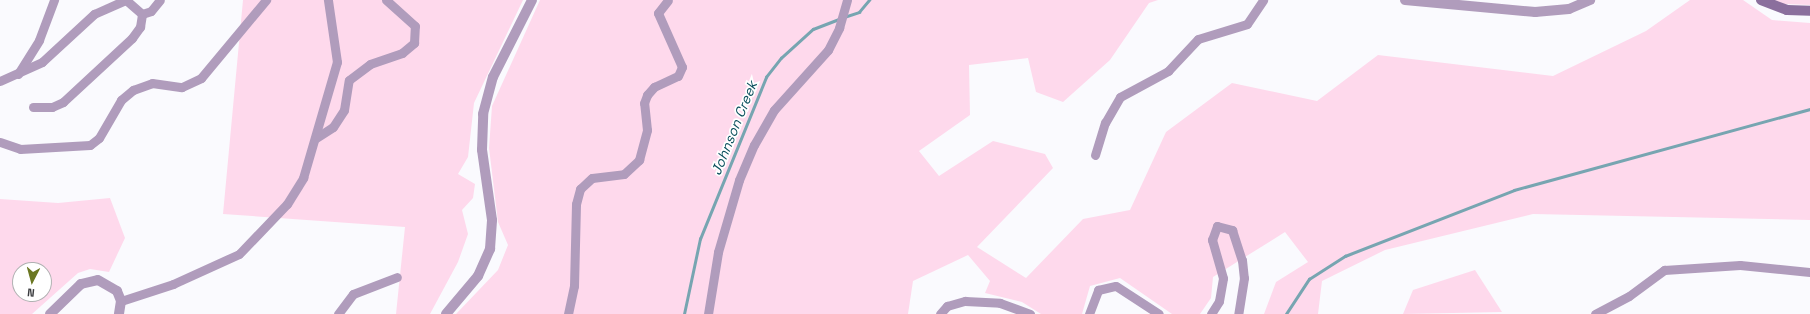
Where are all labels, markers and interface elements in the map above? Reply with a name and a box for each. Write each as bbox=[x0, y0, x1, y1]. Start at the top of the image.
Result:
water label: Johnson Creek bbox=[707, 78, 761, 178]
north arrow bbox=[12, 262, 52, 302]
text: N bbox=[26, 286, 35, 300]

